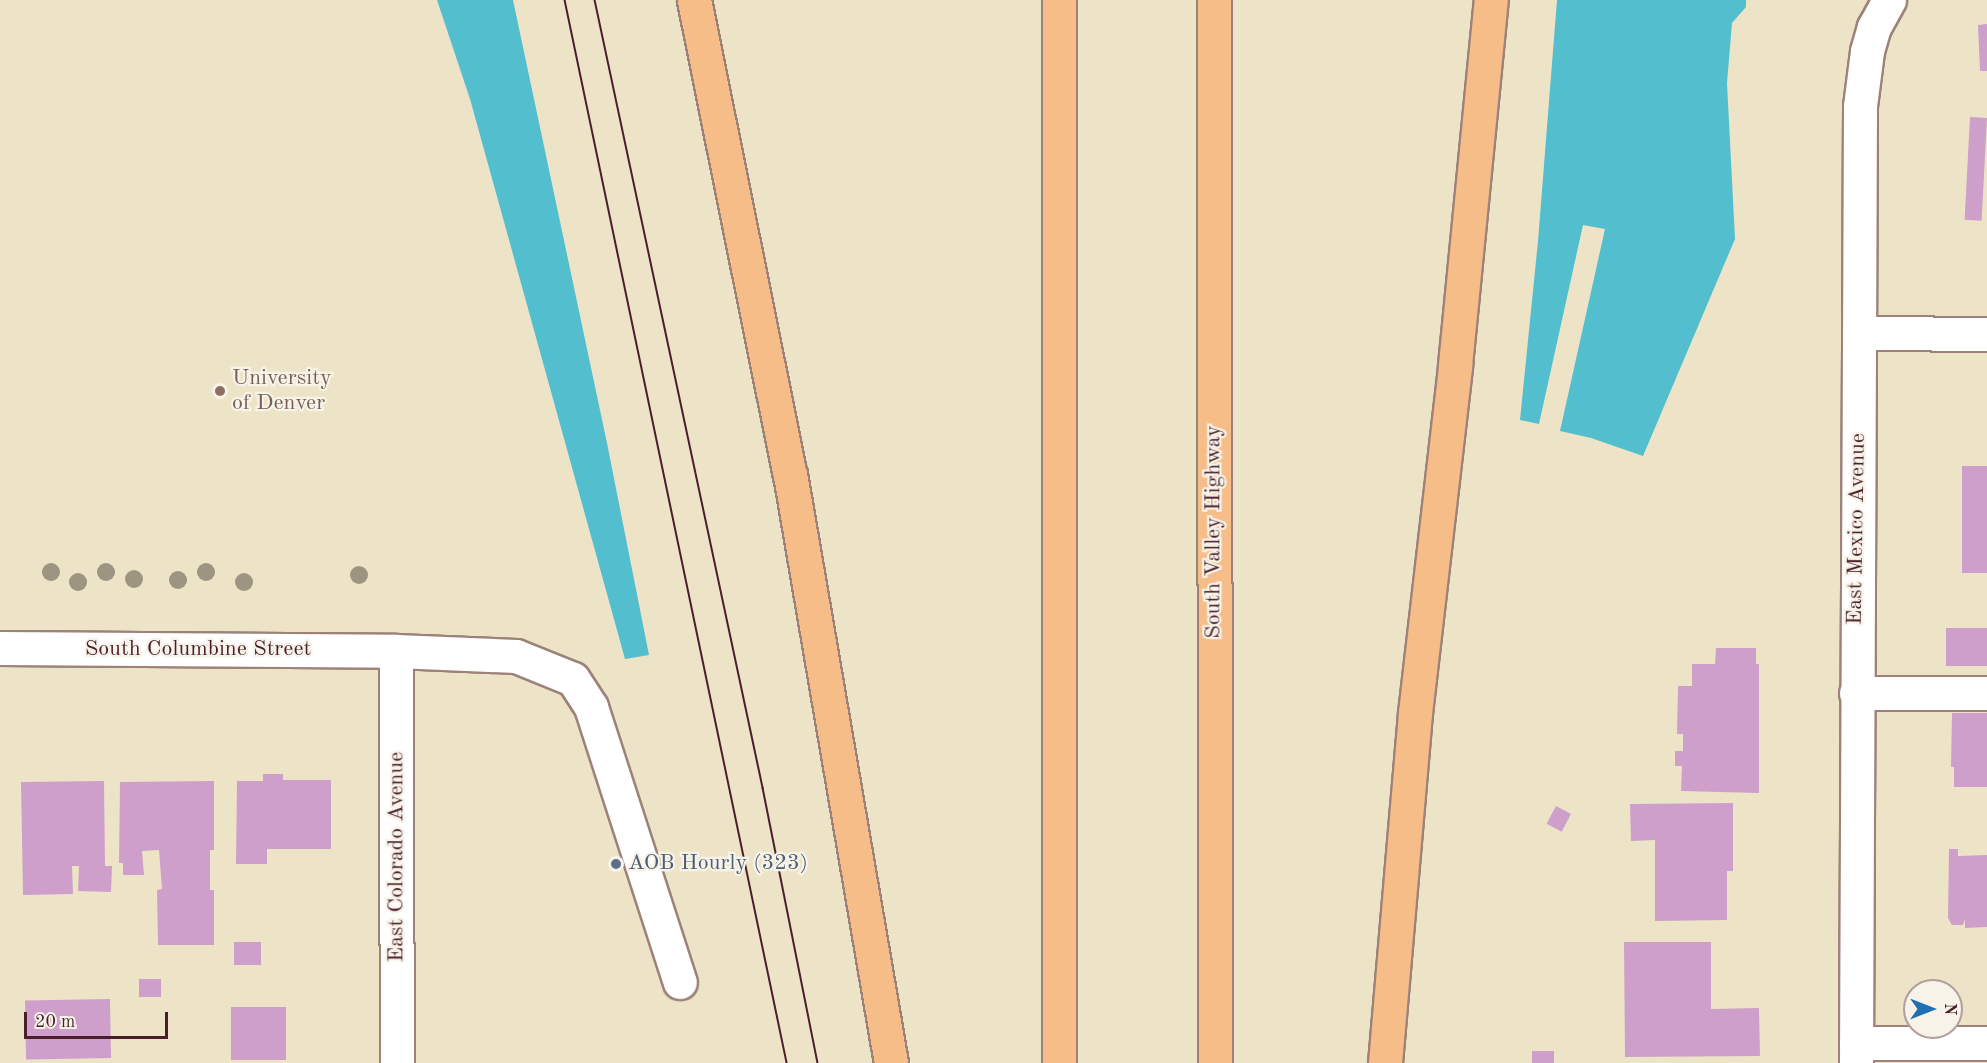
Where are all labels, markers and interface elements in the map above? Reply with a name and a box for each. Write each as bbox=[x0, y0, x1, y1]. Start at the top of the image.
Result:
place label: University of Denver bbox=[232, 365, 332, 416]
marker: University of Denver bbox=[213, 384, 227, 398]
street label: South Valley Highway bbox=[1201, 425, 1227, 639]
street label: East Mexico Avenue bbox=[1842, 433, 1872, 625]
street label: South Columbine Street bbox=[85, 637, 311, 663]
street label: East Colorado Avenue bbox=[384, 752, 410, 962]
place label: AOB Hourly (323) bbox=[628, 851, 808, 877]
marker: AOB Hourly (323) bbox=[609, 857, 623, 871]
north arrow bbox=[1903, 979, 1963, 1039]
scale bar bbox=[27, 1000, 171, 1038]
text: N bbox=[1941, 1003, 1957, 1015]
text: 20 m bbox=[35, 1013, 75, 1031]

